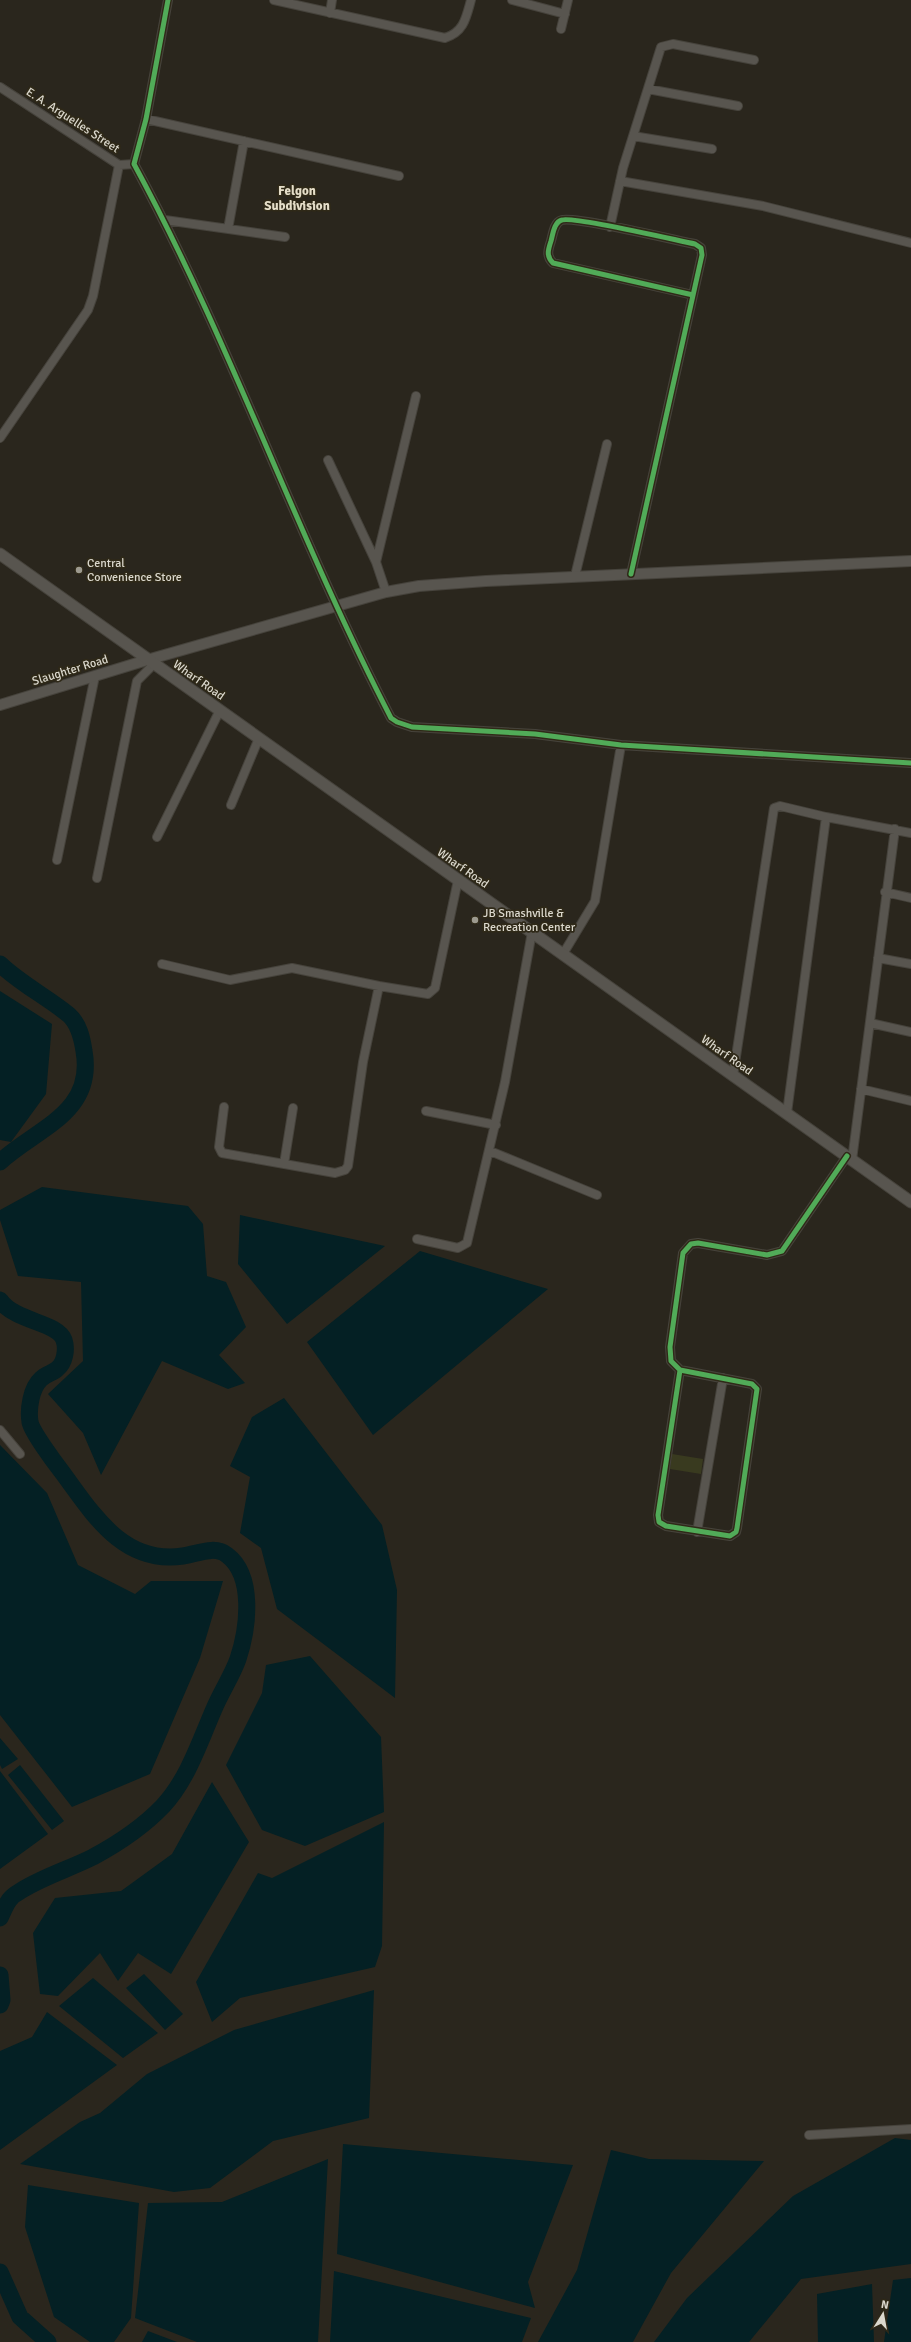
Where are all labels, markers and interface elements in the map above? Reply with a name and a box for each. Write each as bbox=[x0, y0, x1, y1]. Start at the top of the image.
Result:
street label: E. A. Arguelles Street bbox=[23, 85, 122, 156]
district label: Felgon Subdivision bbox=[264, 183, 330, 214]
place label: Central Convenience Store bbox=[87, 556, 182, 585]
marker: Central Convenience Store bbox=[74, 565, 84, 575]
street label: Slaughter Road bbox=[30, 652, 110, 689]
street label: Wharf Road bbox=[170, 657, 228, 704]
street label: Wharf Road bbox=[434, 845, 492, 892]
place label: JB Smashville & Recreation Center bbox=[483, 906, 576, 935]
marker: JB Smashville & Recreation Center bbox=[470, 915, 480, 925]
street label: Wharf Road bbox=[698, 1032, 756, 1079]
north arrow bbox=[863, 2294, 903, 2334]
text: N bbox=[880, 2298, 890, 2312]

